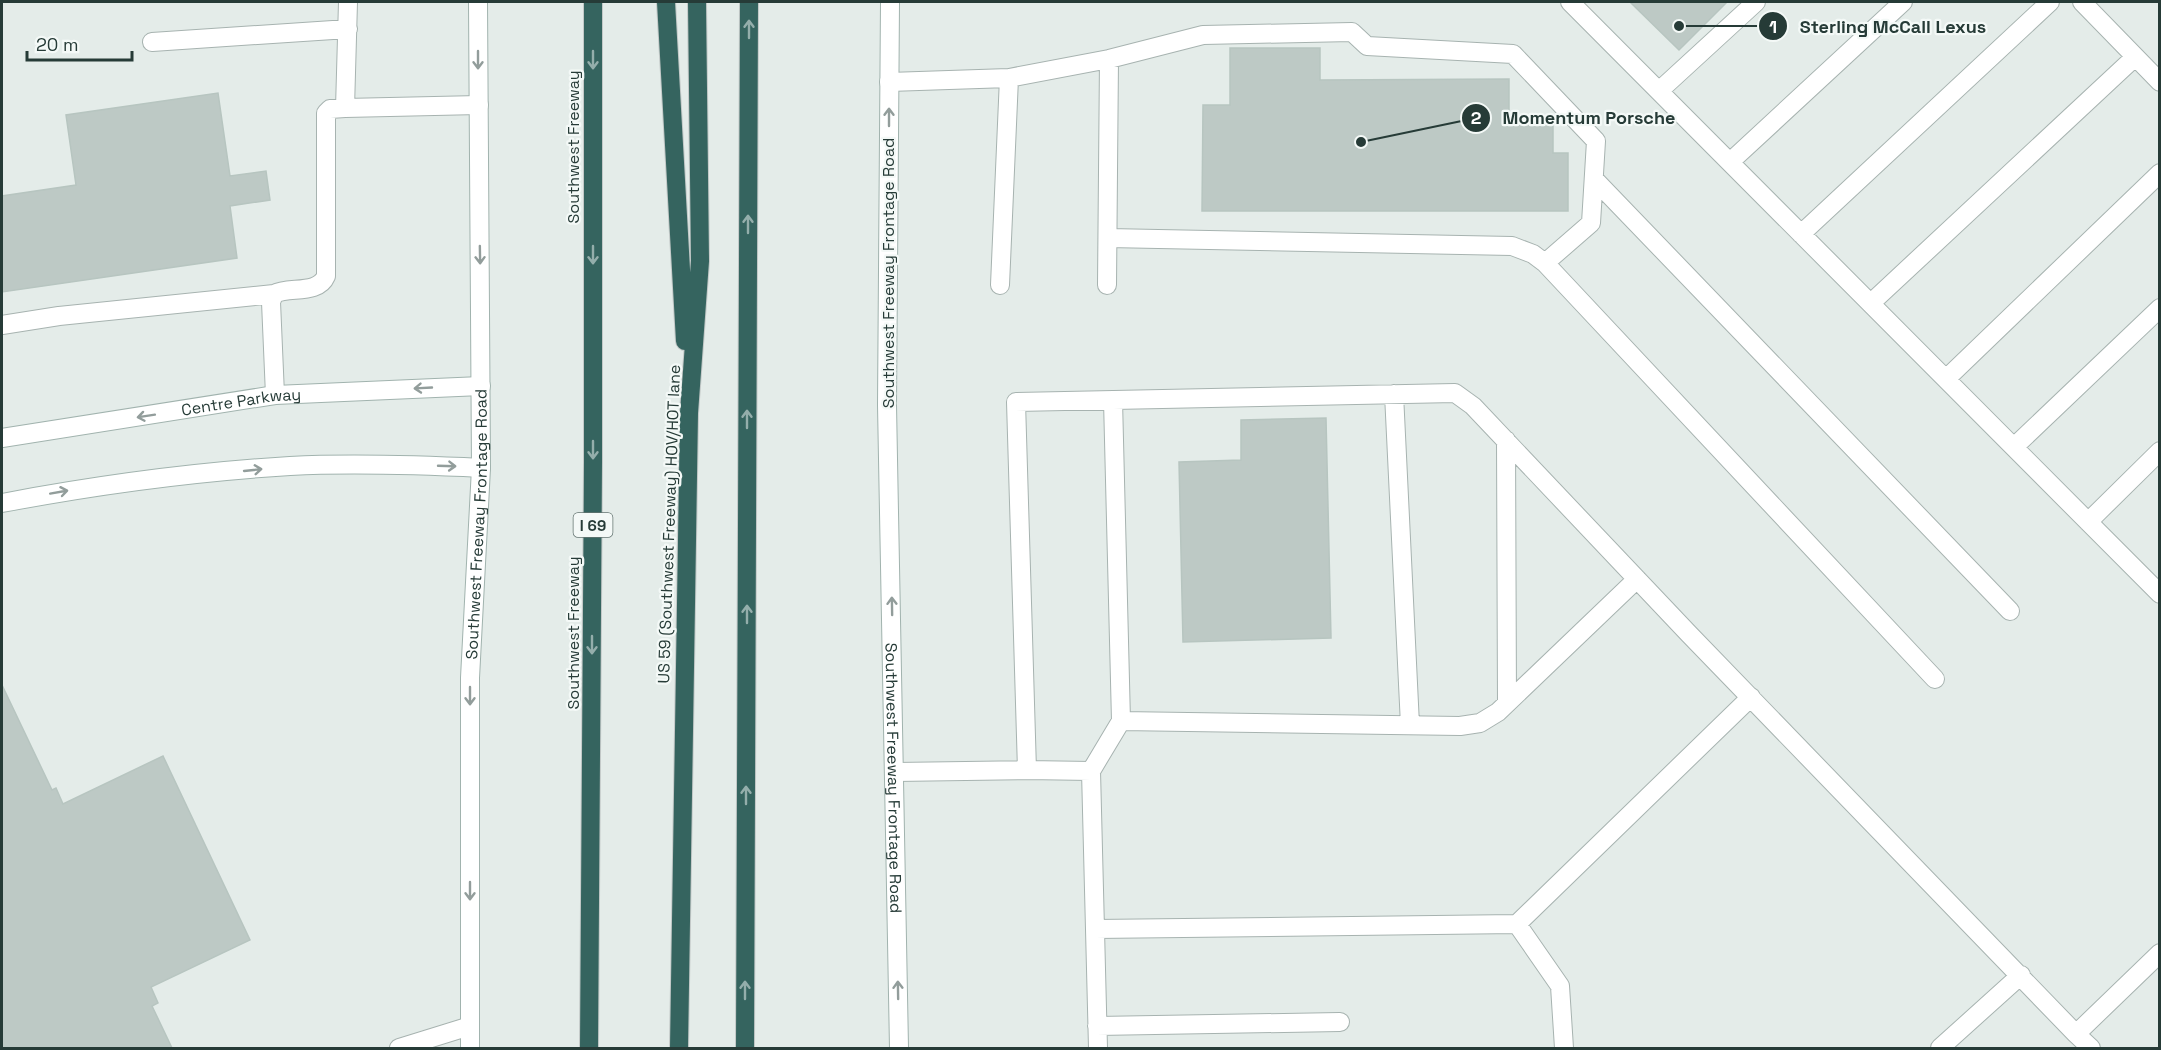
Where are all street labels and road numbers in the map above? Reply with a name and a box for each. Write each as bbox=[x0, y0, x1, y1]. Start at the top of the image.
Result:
street label: Southwest Freeway bbox=[563, 70, 584, 224]
street label: Southwest Freeway Frontage Road bbox=[878, 138, 899, 408]
street label: US 59 (Southwest Freeway) HOV/HOT lane bbox=[653, 364, 685, 684]
street label: Centre Parkway bbox=[180, 383, 302, 420]
street label: Southwest Freeway Frontage Road bbox=[460, 389, 492, 660]
road number: I 69 bbox=[574, 513, 612, 537]
street label: Southwest Freeway bbox=[563, 556, 584, 710]
street label: Southwest Freeway Frontage Road bbox=[881, 642, 907, 913]

